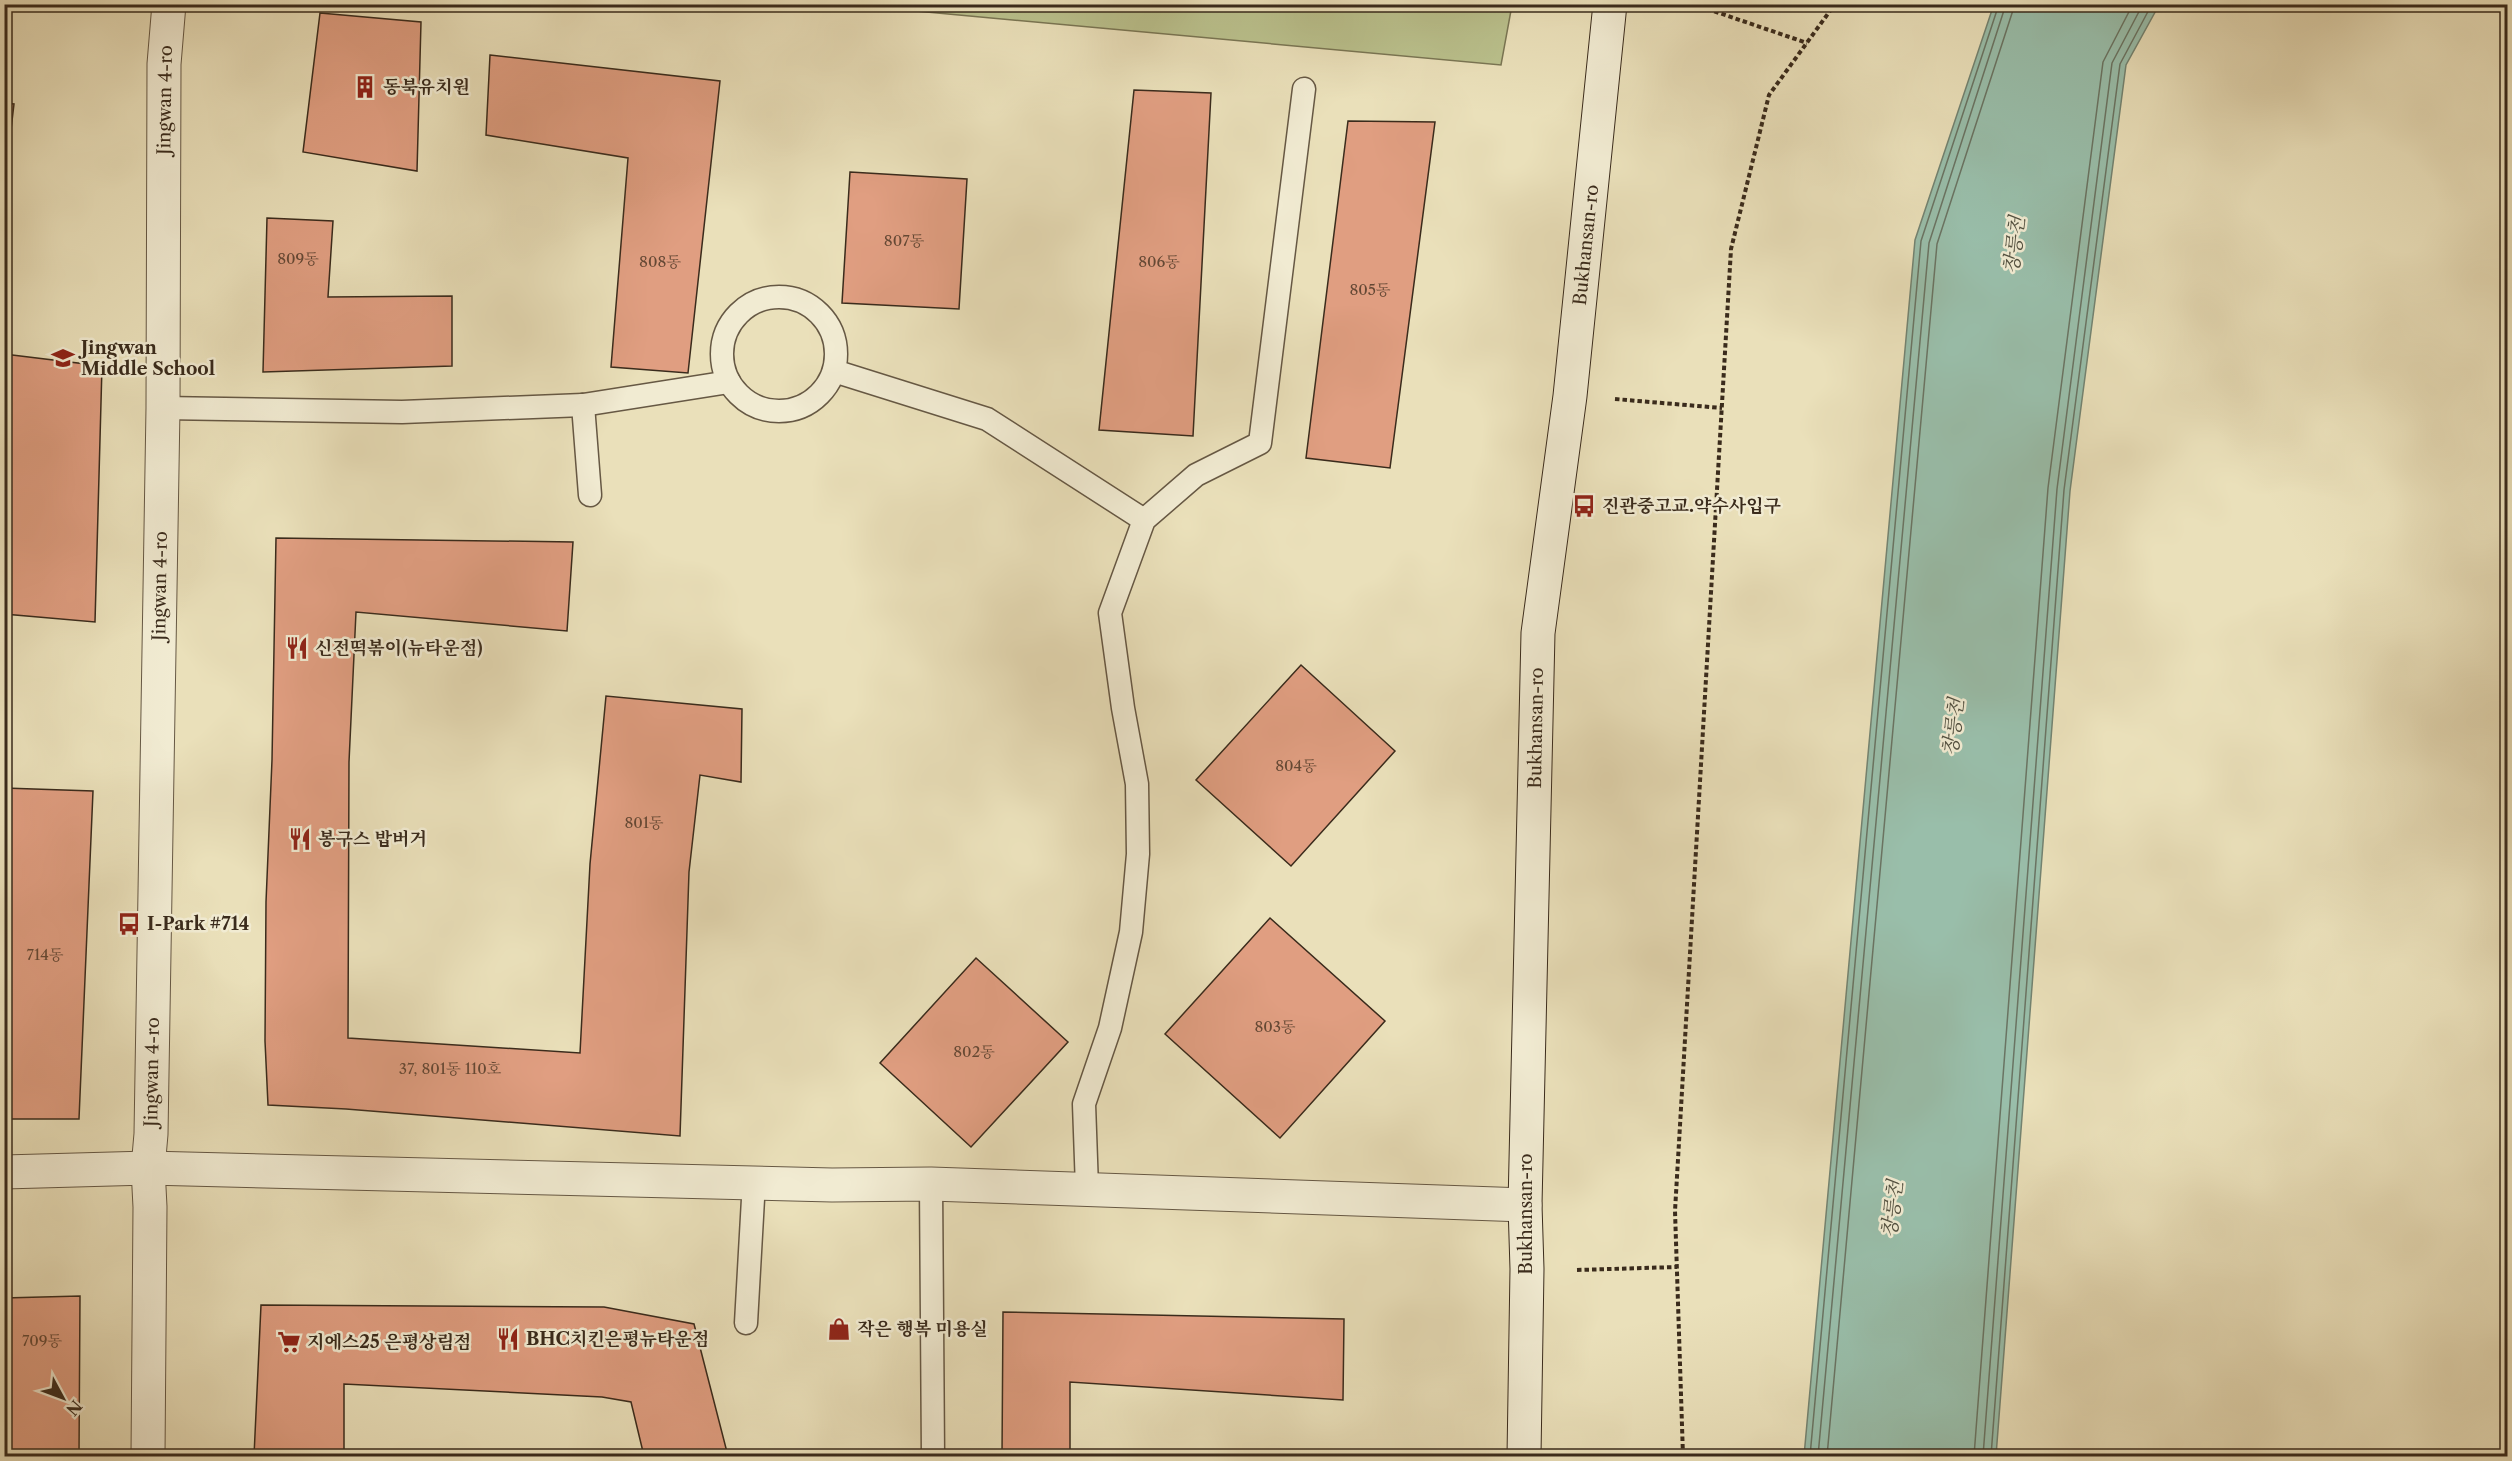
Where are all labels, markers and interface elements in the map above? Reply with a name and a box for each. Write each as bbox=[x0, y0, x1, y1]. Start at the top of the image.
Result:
street label: Jingwan 4-ro bbox=[153, 45, 177, 158]
building icon: 동북유치원 bbox=[352, 74, 378, 100]
place label: 동북유치원 bbox=[383, 76, 470, 98]
street label: Bukhansan-ro bbox=[1569, 184, 1603, 306]
water label: 창릉천 bbox=[1999, 213, 2030, 275]
house number: 807동 bbox=[884, 231, 925, 250]
house number: 809동 bbox=[277, 249, 319, 268]
house number: 808동 bbox=[639, 252, 681, 271]
house number: 806동 bbox=[1138, 252, 1180, 271]
house number: 805동 bbox=[1349, 280, 1391, 299]
place label: Jingwan Middle School bbox=[78, 337, 215, 380]
school or university icon: Jingwan Middle School bbox=[50, 345, 76, 371]
bus stop icon: 진관중고교.약수사입구 bbox=[1571, 493, 1597, 519]
place label: 진관중고교.약수사입구 bbox=[1602, 495, 1781, 517]
street label: Jingwan 4-ro bbox=[148, 531, 172, 644]
restaurant icon: 신전떡볶이(뉴타운점) bbox=[284, 635, 310, 661]
place label: 신전떡볶이(뉴타운점) bbox=[315, 637, 483, 659]
street label: Bukhansan-ro bbox=[1524, 667, 1548, 789]
water label: 창릉천 bbox=[1938, 695, 1969, 757]
house number: 804동 bbox=[1275, 756, 1317, 775]
house number: 801동 bbox=[624, 813, 664, 832]
restaurant icon: 봉구스 밥버거 bbox=[287, 826, 313, 852]
place label: 봉구스 밥버거 bbox=[318, 828, 427, 850]
bus stop icon: I-Park #714 bbox=[116, 911, 142, 937]
place label: I-Park #714 bbox=[147, 913, 249, 935]
house number: 714동 bbox=[27, 945, 64, 964]
street label: Jingwan 4-ro bbox=[140, 1017, 164, 1130]
house number: 803동 bbox=[1254, 1017, 1296, 1036]
house number: 802동 bbox=[953, 1042, 995, 1061]
house number: 37, 801동 110호 bbox=[399, 1059, 502, 1078]
street label: Bukhansan-ro bbox=[1515, 1153, 1537, 1275]
water label: 창릉천 bbox=[1877, 1177, 1908, 1239]
shop icon: 작은 행복 미용실 bbox=[826, 1316, 852, 1342]
place label: 작은 행복 미용실 bbox=[857, 1318, 988, 1340]
restaurant icon: BHC치킨은평뉴타운점 bbox=[495, 1326, 521, 1352]
place label: BHC치킨은평뉴타운점 bbox=[526, 1328, 709, 1350]
supermarket icon: 지에스25 은평상림점 bbox=[276, 1329, 302, 1355]
house number: 709동 bbox=[22, 1331, 63, 1350]
place label: 지에스25 은평상림점 bbox=[307, 1331, 471, 1353]
north arrow bbox=[33, 1368, 93, 1428]
text: N bbox=[62, 1396, 86, 1420]

